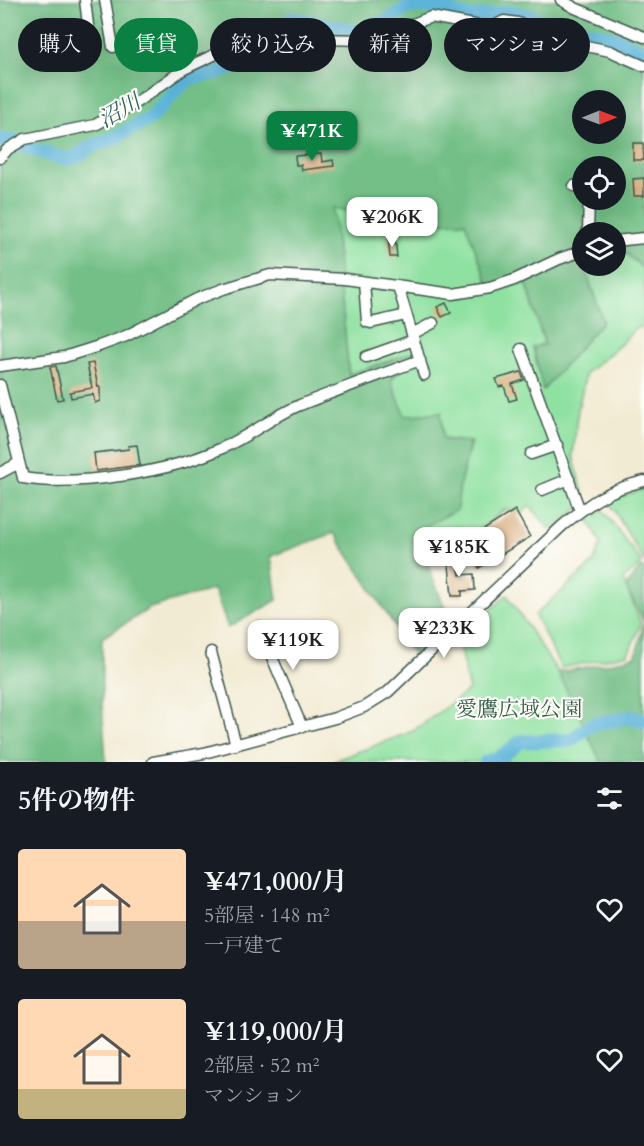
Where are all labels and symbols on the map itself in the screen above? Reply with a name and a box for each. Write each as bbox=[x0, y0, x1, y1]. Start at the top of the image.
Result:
water label: 沼川 bbox=[93, 86, 148, 135]
north arrow bbox=[572, 90, 626, 144]
pin: ¥471K bbox=[270, 111, 354, 162]
pin: ¥206K bbox=[350, 197, 434, 248]
pin: ¥185K bbox=[417, 527, 501, 578]
pin: ¥233K bbox=[402, 608, 486, 659]
pin: ¥119K bbox=[251, 620, 335, 671]
park label: 愛鷹広域公園 bbox=[456, 695, 582, 724]

